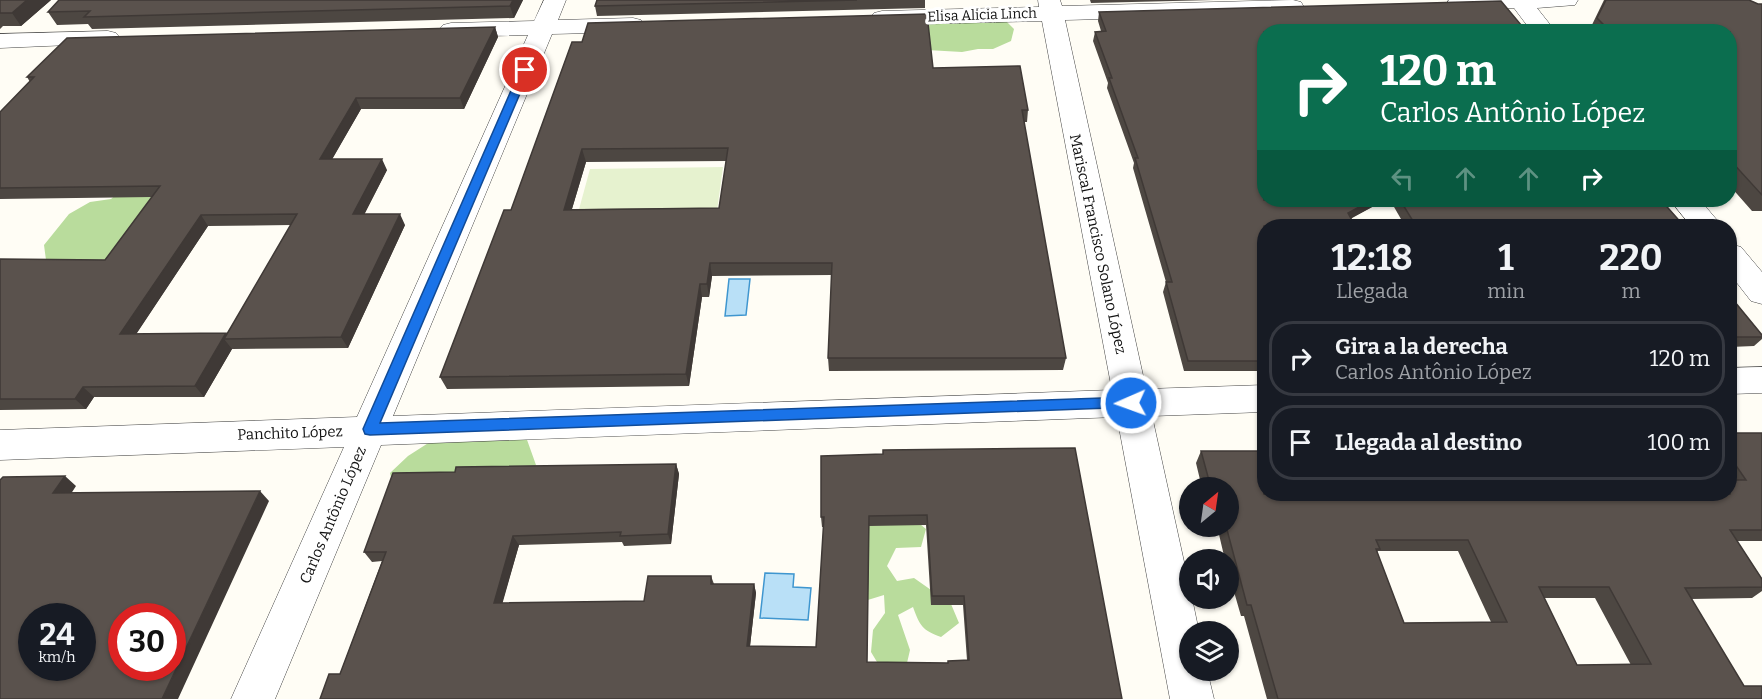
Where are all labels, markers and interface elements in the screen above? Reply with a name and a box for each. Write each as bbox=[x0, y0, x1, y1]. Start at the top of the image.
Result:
street label: Elisa Alicia Linch bbox=[927, 5, 1037, 25]
pin bbox=[499, 44, 550, 95]
text: 120 m bbox=[1380, 46, 1496, 96]
icon: right bbox=[1281, 48, 1359, 126]
icon: arrive bbox=[508, 53, 541, 86]
text: Carlos Antônio López bbox=[1380, 97, 1645, 129]
street label: Mariscal Francisco Solano López bbox=[1066, 132, 1130, 356]
icon: left bbox=[1386, 162, 1419, 195]
icon: ahead bbox=[1449, 162, 1482, 195]
icon: ahead bbox=[1512, 162, 1545, 195]
icon: right bbox=[1575, 162, 1608, 195]
text: 12:18 bbox=[1331, 236, 1413, 280]
text: 1 bbox=[1498, 236, 1514, 280]
text: 220 bbox=[1599, 236, 1663, 280]
text: Llegada bbox=[1336, 279, 1408, 303]
text: min bbox=[1487, 279, 1525, 303]
text: m bbox=[1621, 279, 1640, 303]
text: Gira a la derecha bbox=[1335, 333, 1508, 360]
icon: right bbox=[1284, 342, 1317, 375]
text: 120 m bbox=[1650, 345, 1710, 372]
text: Carlos Antônio López bbox=[1335, 360, 1532, 384]
position arrow bbox=[1099, 371, 1163, 435]
street label: Panchito López bbox=[237, 422, 343, 444]
icon: arrive bbox=[1284, 426, 1317, 459]
text: Llegada al destino bbox=[1335, 429, 1522, 456]
text: 100 m bbox=[1647, 429, 1710, 456]
street label: Carlos Antônio López bbox=[296, 444, 370, 586]
north arrow bbox=[1179, 477, 1239, 537]
map controls bbox=[1179, 477, 1239, 681]
button: sound bbox=[1179, 549, 1239, 609]
speed limit sign: 30 bbox=[108, 603, 186, 681]
text: 24 bbox=[39, 617, 75, 653]
button: layers bbox=[1179, 621, 1239, 681]
text: km/h bbox=[38, 648, 76, 666]

